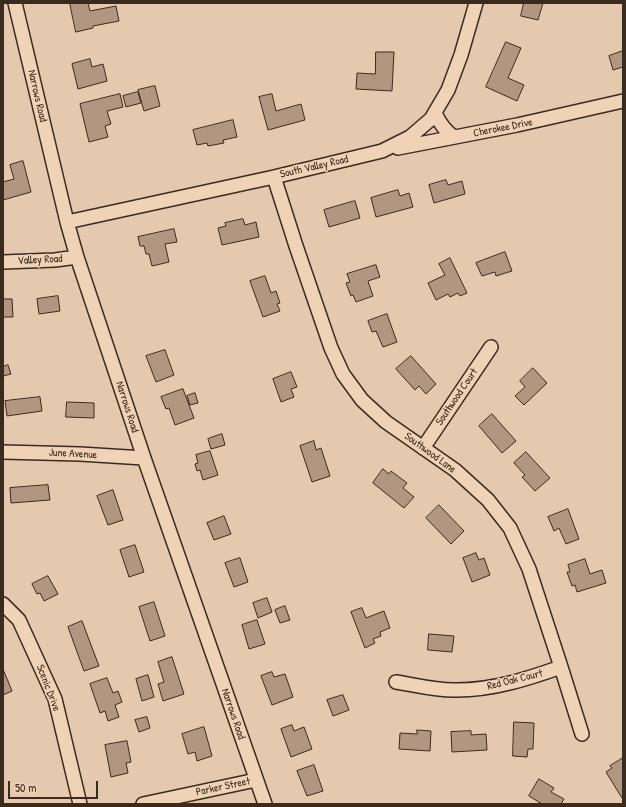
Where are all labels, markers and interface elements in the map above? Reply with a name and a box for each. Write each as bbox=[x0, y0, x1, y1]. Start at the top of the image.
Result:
street label: Narrows Road bbox=[25, 69, 49, 123]
street label: Cherokee Drive bbox=[472, 116, 534, 140]
street label: South Valley Road bbox=[279, 153, 349, 181]
street label: Valley Road bbox=[17, 252, 63, 268]
street label: Southwood Court bbox=[433, 366, 481, 428]
street label: Narrows Road bbox=[113, 380, 141, 434]
street label: Southwood Lane bbox=[402, 430, 458, 476]
street label: June Avenue bbox=[49, 446, 97, 462]
street label: Scenic Drive bbox=[33, 663, 63, 713]
street label: Red Oak Court bbox=[486, 667, 544, 693]
street label: Narrows Road bbox=[218, 687, 248, 741]
scale bar bbox=[10, 773, 100, 799]
street label: Parker Street bbox=[195, 775, 251, 799]
text: 50 m bbox=[15, 779, 36, 796]

